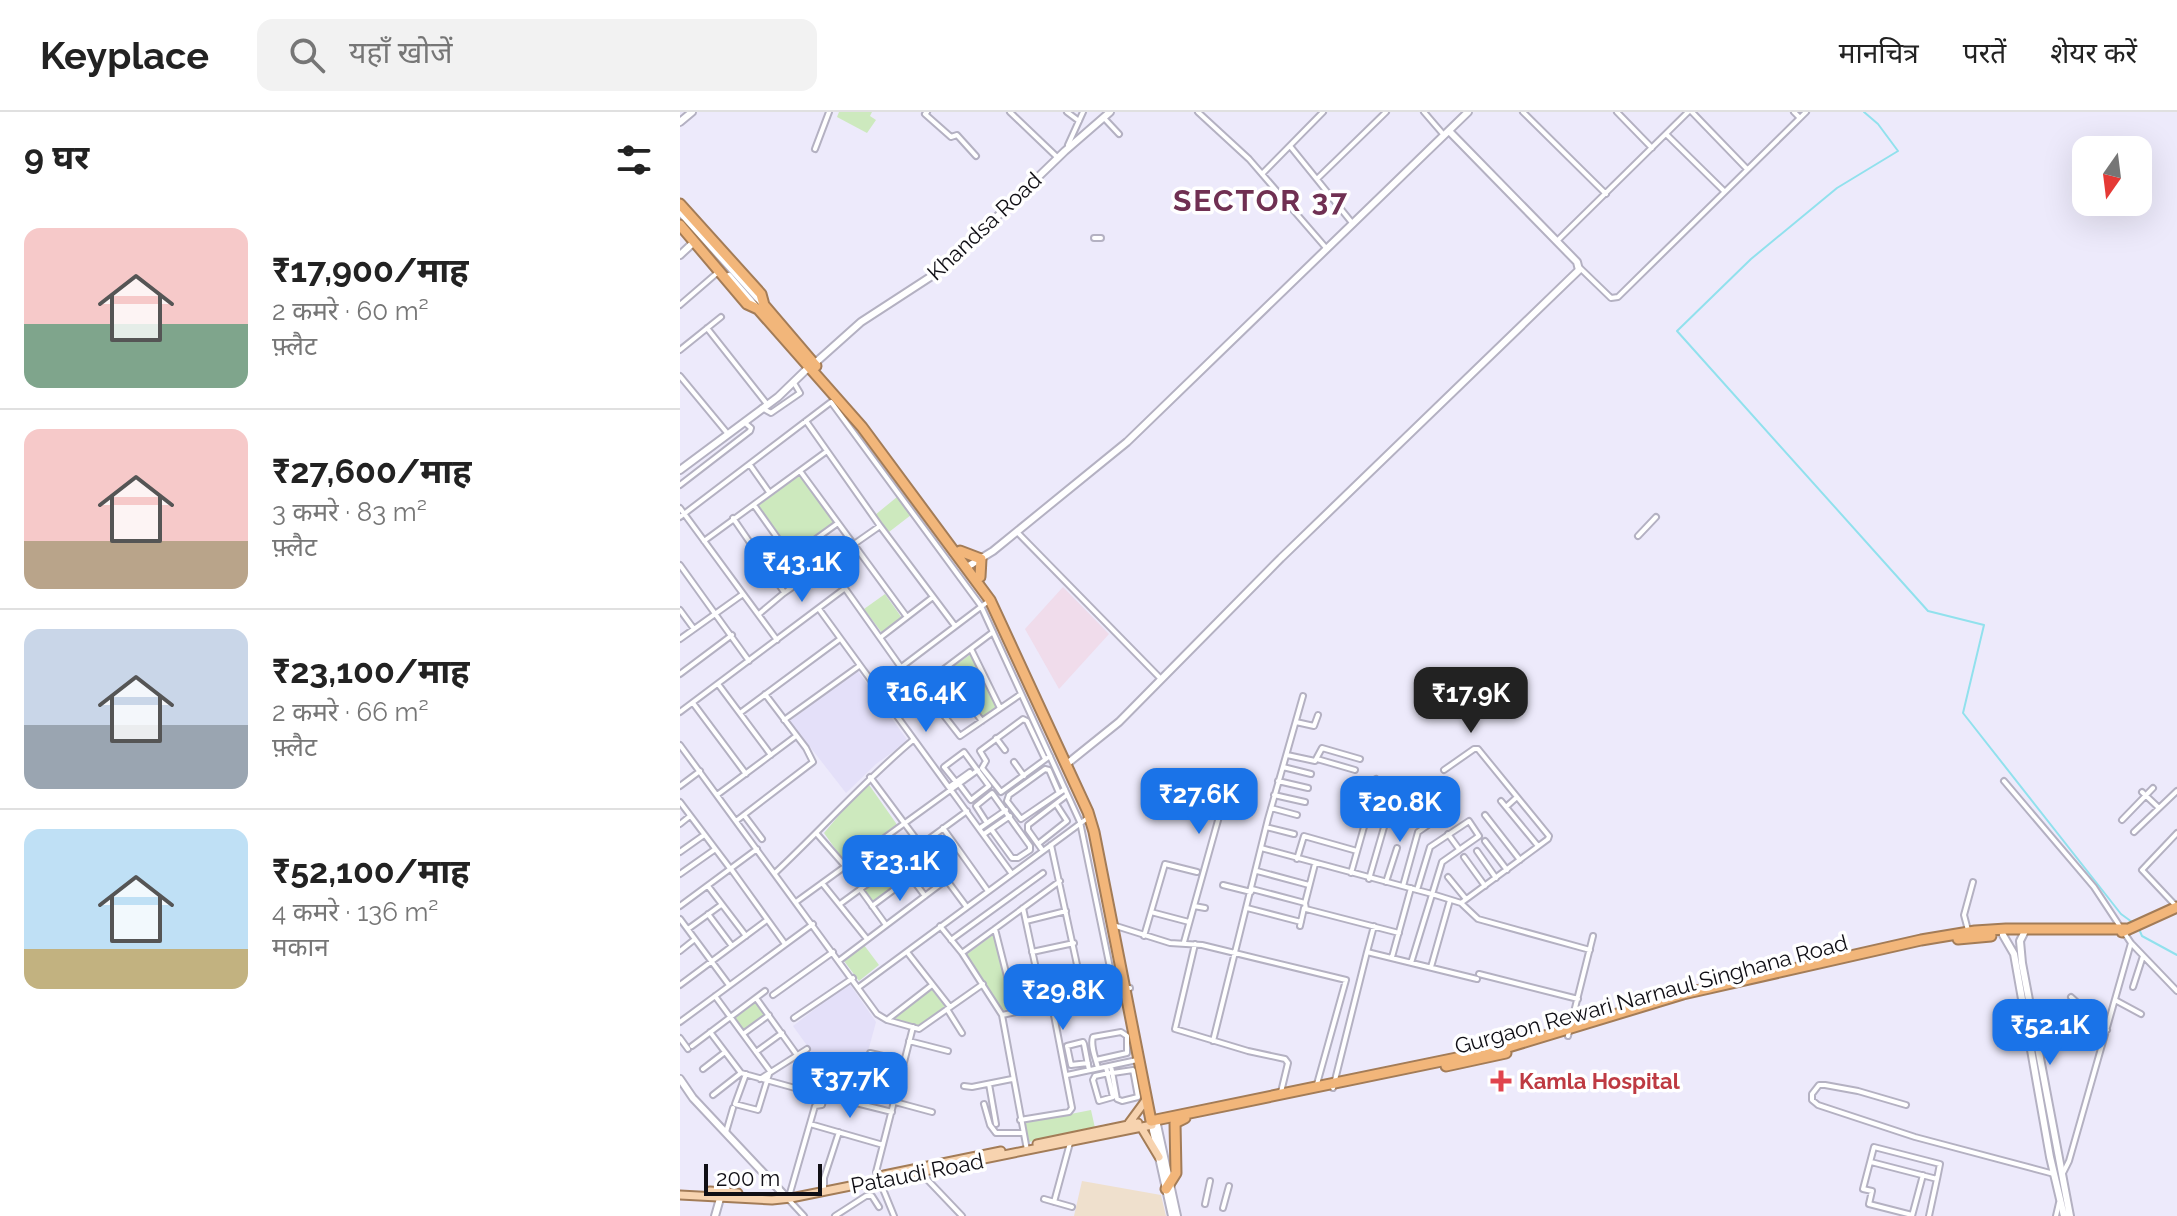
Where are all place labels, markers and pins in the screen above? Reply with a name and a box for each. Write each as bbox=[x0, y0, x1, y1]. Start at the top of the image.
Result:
pin: ₹43.1K bbox=[737, 536, 867, 604]
pin: ₹16.4K bbox=[861, 666, 991, 734]
pin: ₹17.9K bbox=[1406, 667, 1536, 735]
pin: ₹27.6K bbox=[1134, 768, 1264, 836]
pin: ₹20.8K bbox=[1335, 776, 1465, 844]
pin: ₹23.1K bbox=[835, 835, 965, 903]
pin: ₹29.8K bbox=[998, 964, 1128, 1032]
pin: ₹52.1K bbox=[1985, 999, 2115, 1067]
pin: ₹37.7K bbox=[785, 1052, 915, 1120]
place label: Kamla Hospital bbox=[1519, 1068, 1681, 1094]
marker: Kamla Hospital bbox=[1490, 1070, 1512, 1092]

